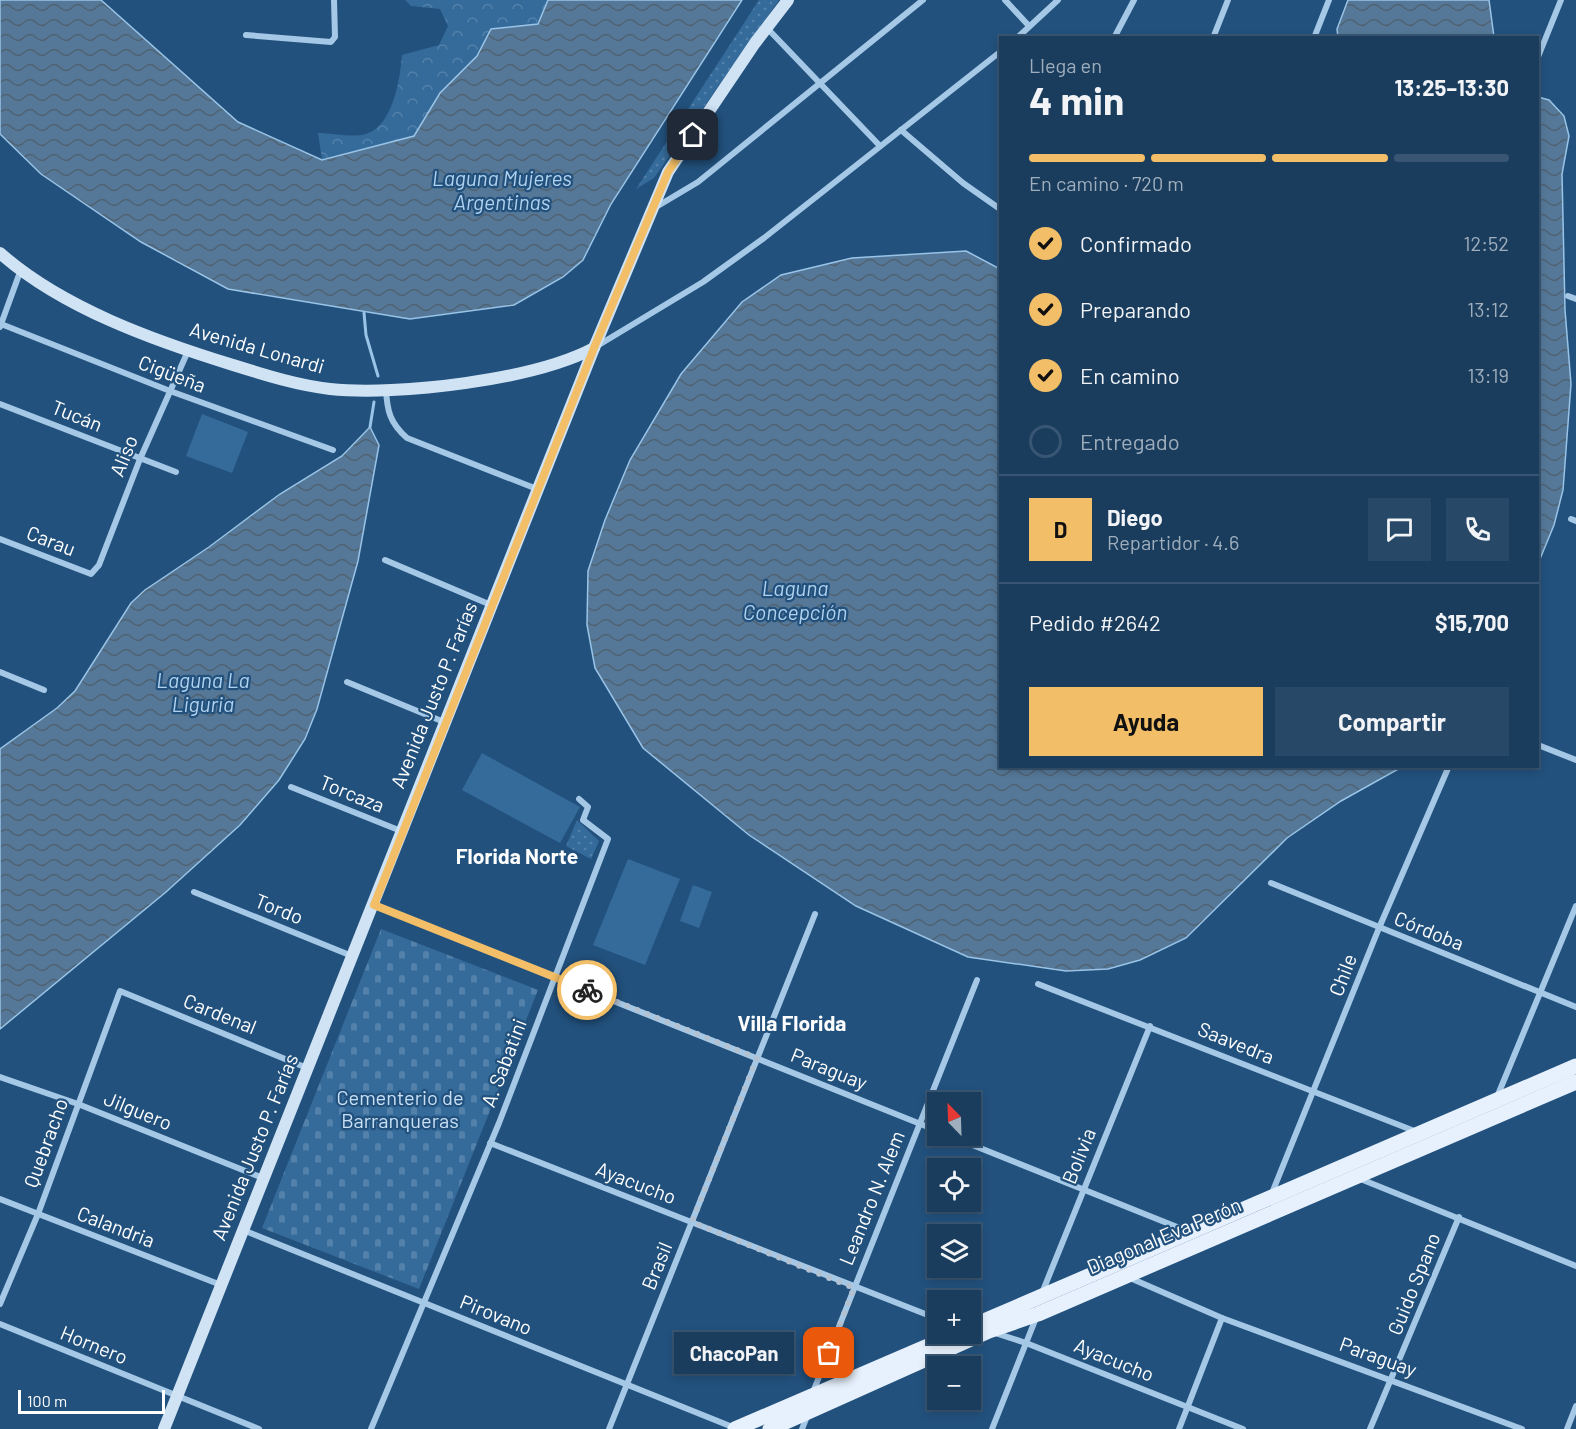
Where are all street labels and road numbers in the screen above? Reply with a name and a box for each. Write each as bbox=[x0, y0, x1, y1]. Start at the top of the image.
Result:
street label: Avenida Lonardi bbox=[187, 316, 327, 378]
street label: Cigüeña bbox=[135, 349, 210, 397]
street label: Tucán bbox=[48, 394, 106, 436]
street label: Aliso bbox=[104, 431, 142, 480]
street label: Carau bbox=[24, 520, 79, 560]
street label: Avenida Justo P. Farías bbox=[385, 598, 482, 791]
street label: Torcaza bbox=[316, 769, 388, 817]
street label: Tordo bbox=[252, 888, 307, 929]
street label: Córdoba bbox=[1391, 905, 1468, 955]
street label: Chile bbox=[1323, 950, 1361, 999]
street label: Cardenal bbox=[180, 988, 260, 1039]
street label: A. Sabatini bbox=[475, 1015, 531, 1110]
street label: Saavedra bbox=[1195, 1016, 1278, 1068]
street label: Paraguay bbox=[788, 1042, 871, 1094]
street label: Avenida Justo P. Farías bbox=[206, 1050, 303, 1243]
street label: Jilguero bbox=[101, 1086, 176, 1135]
street label: Quebracho bbox=[18, 1095, 72, 1191]
street label: Bolivia bbox=[1056, 1124, 1100, 1187]
street label: Leandro N. Alem bbox=[833, 1127, 909, 1268]
street label: Ayacucho bbox=[593, 1156, 680, 1208]
street label: Diagonal Eva Perón bbox=[1083, 1192, 1244, 1278]
street label: Calandria bbox=[74, 1200, 159, 1252]
street label: Guido Spano bbox=[1382, 1229, 1445, 1338]
street label: Brasil bbox=[636, 1238, 676, 1293]
street label: Pirovano bbox=[457, 1289, 536, 1339]
street label: Hornero bbox=[57, 1320, 132, 1368]
street label: Paraguay bbox=[1337, 1331, 1420, 1381]
street label: Ayacucho bbox=[1071, 1332, 1158, 1386]

